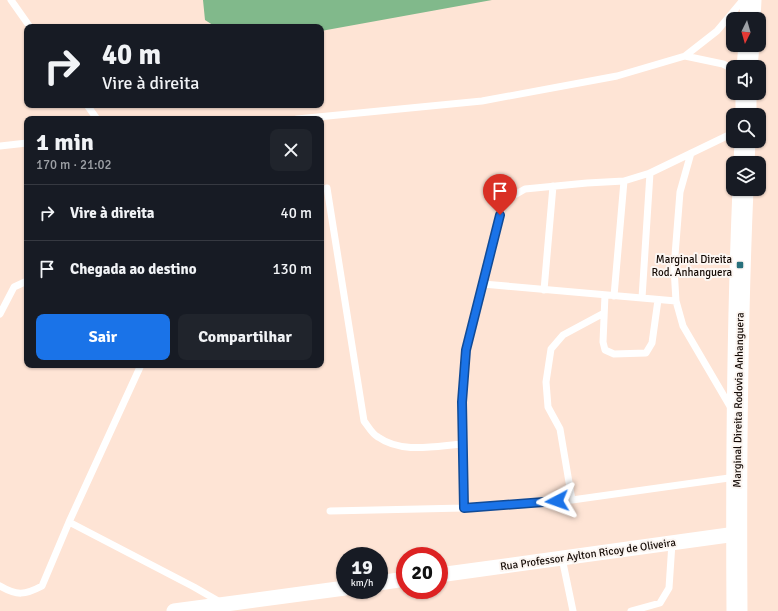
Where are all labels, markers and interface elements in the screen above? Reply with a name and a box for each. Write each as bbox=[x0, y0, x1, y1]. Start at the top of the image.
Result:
north arrow bbox=[726, 12, 766, 52]
map controls bbox=[726, 12, 766, 196]
text: 40 m bbox=[102, 38, 161, 72]
icon: right bbox=[36, 40, 88, 92]
button: sound bbox=[726, 60, 766, 100]
text: Vire à direita bbox=[102, 72, 199, 94]
button: search bbox=[726, 108, 766, 148]
text: 1 min bbox=[36, 127, 94, 157]
button: close bbox=[270, 129, 312, 171]
button: layers bbox=[726, 156, 766, 196]
text: 170 m · 21:02 bbox=[36, 157, 112, 173]
pin bbox=[483, 174, 517, 215]
icon: arrive bbox=[489, 180, 511, 202]
icon: right bbox=[36, 202, 58, 224]
text: Vire à direita bbox=[70, 204, 154, 222]
text: 40 m bbox=[281, 204, 312, 222]
place label: Marginal Direita Rod. Anhanguera bbox=[652, 253, 732, 279]
icon: arrive bbox=[36, 258, 58, 280]
text: Chegada ao destino bbox=[70, 260, 197, 278]
text: 130 m bbox=[272, 260, 312, 278]
marker: Marginal Direita Rod. Anhanguera bbox=[735, 260, 745, 270]
street label: Marginal Direita Rodovia Anhanguera bbox=[730, 312, 747, 488]
button: Sair bbox=[36, 314, 170, 360]
button: Compartilhar bbox=[178, 314, 312, 360]
position arrow bbox=[536, 480, 578, 522]
street label: Rua Professor Aylton Ricoy de Oliveira bbox=[499, 536, 677, 573]
speed limit sign: 20 bbox=[396, 547, 448, 599]
text: 19 bbox=[351, 555, 373, 580]
text: km/h bbox=[351, 577, 373, 589]

